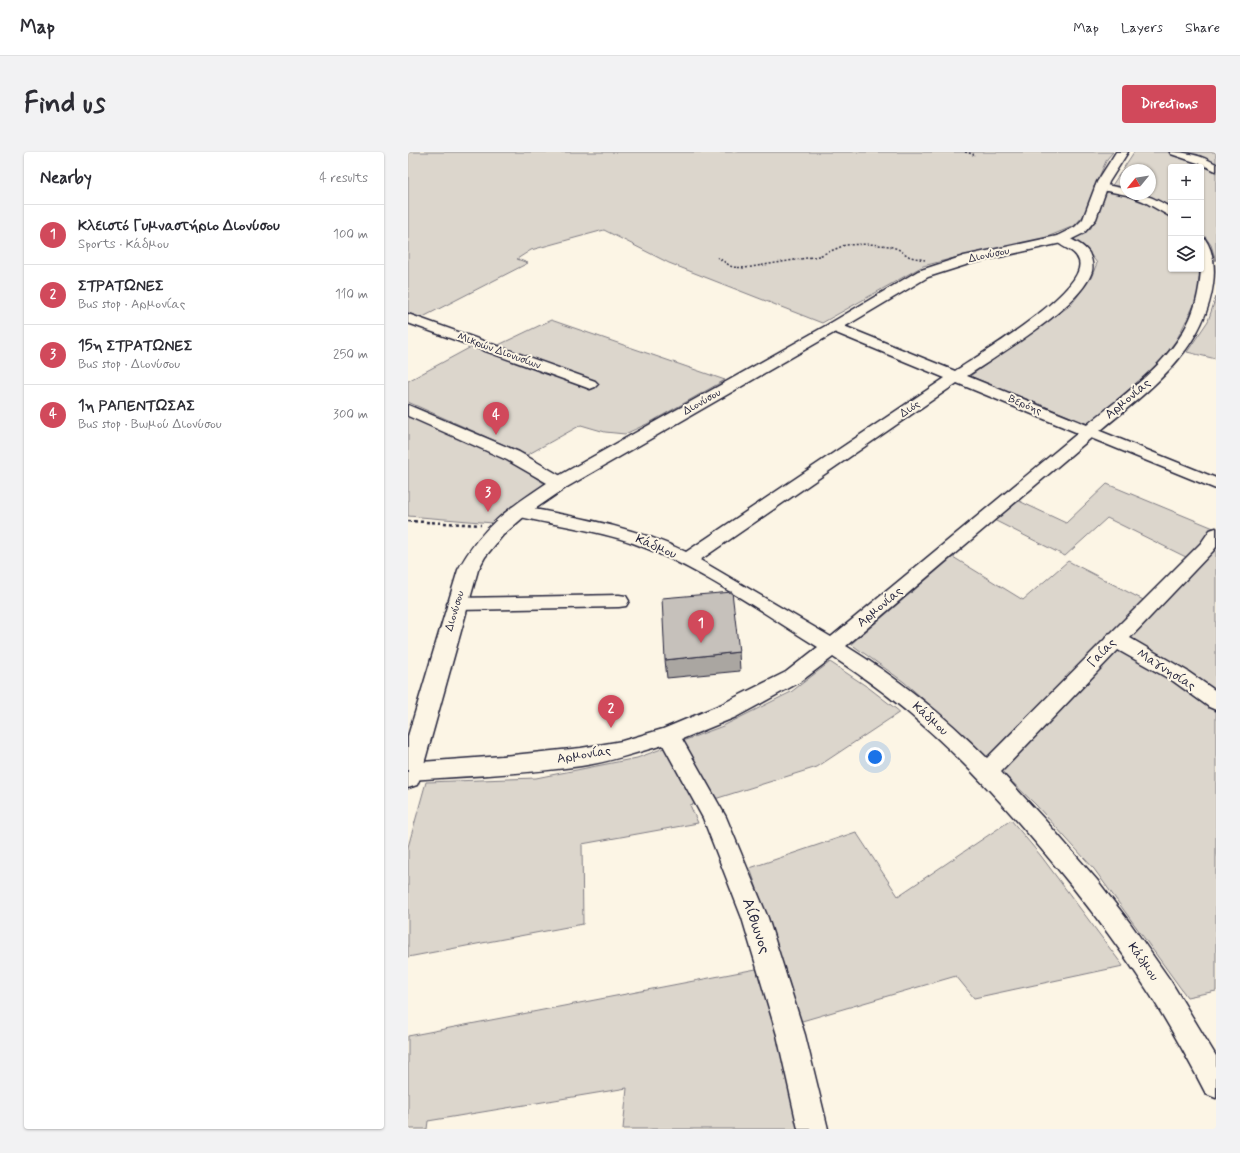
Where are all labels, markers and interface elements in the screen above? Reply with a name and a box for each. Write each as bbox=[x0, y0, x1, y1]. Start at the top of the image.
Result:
text: Map bbox=[20, 15, 55, 40]
text: Map bbox=[1073, 19, 1099, 37]
text: Layers bbox=[1121, 19, 1163, 37]
text: Share bbox=[1185, 19, 1220, 37]
button: Directions bbox=[1122, 85, 1216, 123]
text: Find us bbox=[24, 86, 105, 123]
north arrow bbox=[1120, 164, 1156, 200]
map controls bbox=[1168, 164, 1204, 272]
button: + bbox=[1168, 164, 1204, 200]
text: Nearby bbox=[40, 167, 92, 189]
text: 4 results bbox=[319, 170, 368, 187]
button: − bbox=[1168, 200, 1204, 236]
text: Κλειστό Γυμναστήριο Διονύσου bbox=[78, 216, 280, 236]
text: 1 bbox=[50, 226, 56, 243]
text: 100 m bbox=[333, 226, 368, 243]
text: Sports · Κάδμου bbox=[78, 236, 169, 253]
button: layers bbox=[1168, 236, 1204, 272]
street label: Διονύσου bbox=[967, 244, 1011, 266]
text: ΣΤΡΑΤΩΝΕΣ bbox=[78, 276, 164, 296]
text: 2 bbox=[50, 286, 56, 303]
text: 110 m bbox=[335, 286, 368, 303]
text: Bus stop · Αρμονίας bbox=[78, 296, 186, 313]
street label: Μικρών Διονυσίων bbox=[455, 329, 543, 373]
text: 15η ΣΤΡΑΤΩΝΕΣ bbox=[78, 336, 193, 356]
text: 3 bbox=[50, 346, 56, 363]
text: 250 m bbox=[333, 346, 368, 363]
text: Bus stop · Διονύσου bbox=[78, 356, 180, 373]
street label: Αρμονίας bbox=[1102, 375, 1155, 423]
street label: Διονύσου bbox=[680, 386, 724, 418]
street label: Βερόης bbox=[1006, 392, 1044, 418]
text: 1η ΡΑΠΕΝΤΩΣΑΣ bbox=[78, 396, 195, 416]
street label: Διός bbox=[897, 397, 923, 421]
pin: 4 bbox=[483, 402, 509, 435]
text: 4 bbox=[49, 406, 57, 423]
text: 300 m bbox=[333, 406, 368, 423]
text: Bus stop · Βωμού Διονύσου bbox=[78, 416, 222, 433]
pin: 3 bbox=[475, 479, 501, 512]
street label: Κάδμου bbox=[633, 531, 679, 563]
street label: Αρμονίας bbox=[854, 583, 907, 631]
street label: Διονύσου bbox=[442, 589, 468, 633]
pin: 1 bbox=[688, 610, 714, 643]
street label: Γαίας bbox=[1084, 635, 1120, 671]
street label: Μαγνησίας bbox=[1133, 645, 1199, 695]
pin: 2 bbox=[598, 695, 624, 728]
street label: Κάδμου bbox=[908, 698, 952, 740]
street label: Αρμονίας bbox=[556, 742, 613, 768]
your location bbox=[865, 747, 885, 767]
street label: Αίθωνος bbox=[737, 895, 775, 957]
street label: Κάδμου bbox=[1124, 939, 1162, 985]

